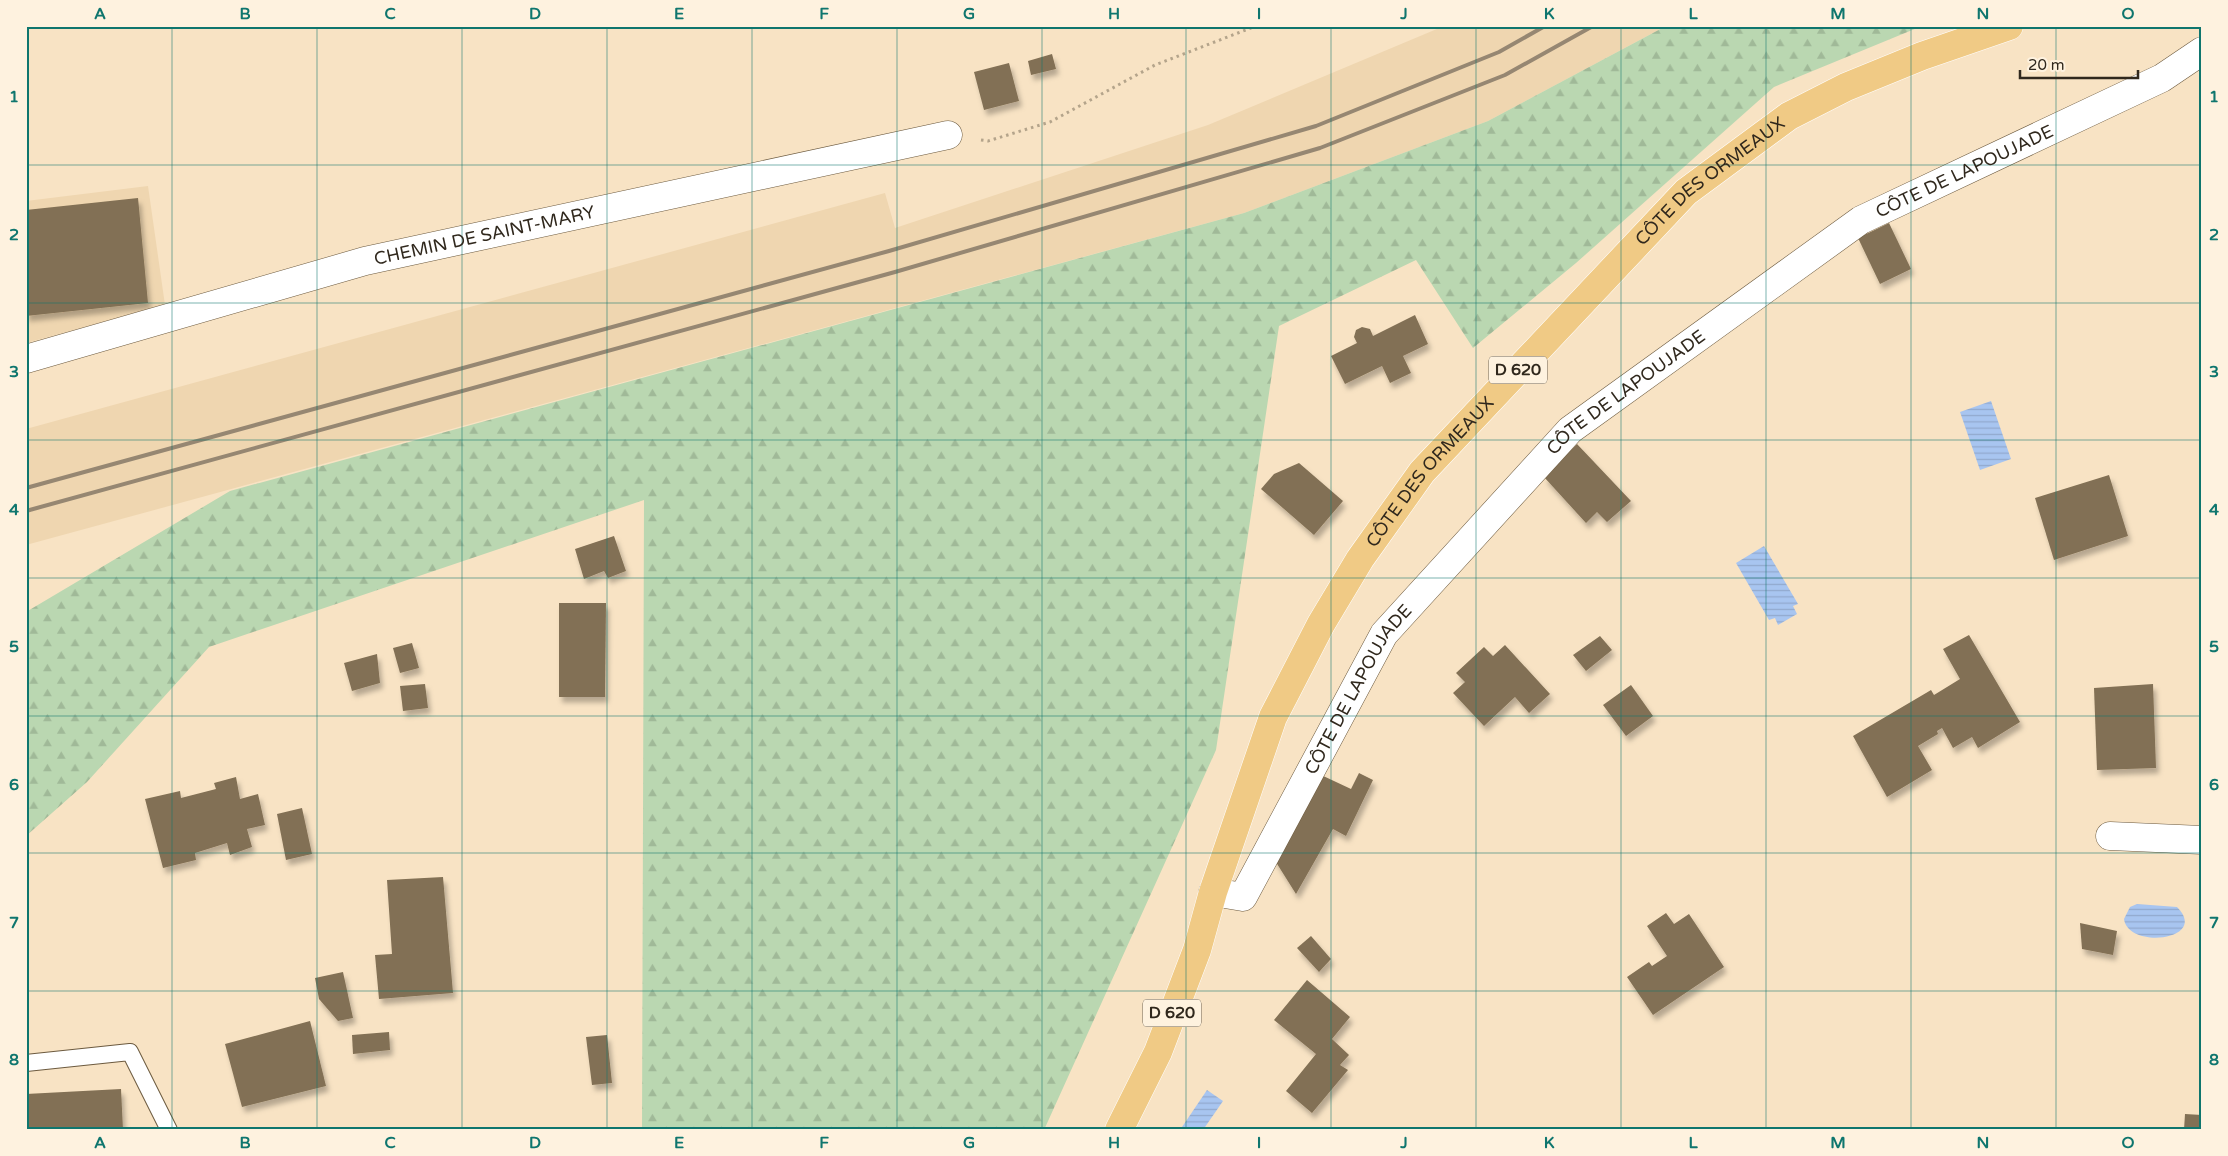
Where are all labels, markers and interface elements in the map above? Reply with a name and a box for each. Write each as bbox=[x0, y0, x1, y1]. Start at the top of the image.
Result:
text: A bbox=[94, 4, 106, 24]
text: B bbox=[239, 4, 251, 24]
text: C bbox=[384, 4, 396, 24]
text: D bbox=[529, 4, 541, 24]
text: E bbox=[674, 4, 684, 24]
text: F bbox=[819, 4, 829, 24]
text: G bbox=[963, 4, 975, 24]
text: H bbox=[1108, 4, 1120, 24]
text: I bbox=[1257, 4, 1261, 24]
text: J bbox=[1399, 4, 1408, 24]
text: K bbox=[1544, 4, 1555, 24]
text: L bbox=[1688, 4, 1698, 24]
text: M bbox=[1830, 4, 1846, 24]
text: N bbox=[1977, 4, 1989, 24]
text: O bbox=[2122, 4, 2135, 24]
scale bar bbox=[2020, 48, 2138, 80]
text: 20 m bbox=[2028, 56, 2065, 74]
text: 1 bbox=[9, 87, 19, 107]
text: 1 bbox=[2209, 87, 2219, 107]
street label: CÔTE DES ORMEAUX bbox=[1630, 112, 1789, 250]
street label: CÔTE DE LAPOUJADE bbox=[1872, 120, 2057, 223]
street label: CHEMIN DE SAINT-MARY bbox=[372, 201, 597, 270]
text: 2 bbox=[9, 225, 19, 245]
text: 2 bbox=[2209, 225, 2219, 245]
street label: CÔTE DE LAPOUJADE bbox=[1542, 325, 1709, 459]
road number: D 620 bbox=[1489, 356, 1547, 384]
text: 3 bbox=[9, 362, 19, 382]
text: 3 bbox=[2209, 362, 2219, 382]
street label: CÔTE DES ORMEAUX bbox=[1361, 392, 1498, 551]
text: 4 bbox=[9, 500, 19, 520]
text: 4 bbox=[2209, 500, 2219, 520]
street label: CÔTE DE LAPOUJADE bbox=[1300, 600, 1416, 778]
text: 5 bbox=[9, 637, 19, 657]
text: 5 bbox=[2209, 637, 2219, 657]
text: 6 bbox=[9, 775, 19, 795]
text: 6 bbox=[2209, 775, 2219, 795]
text: 7 bbox=[9, 913, 19, 933]
text: 7 bbox=[2209, 913, 2219, 933]
road number: D 620 bbox=[1143, 1000, 1201, 1026]
text: 8 bbox=[9, 1050, 19, 1070]
text: 8 bbox=[2209, 1050, 2219, 1070]
text: A bbox=[94, 1133, 106, 1153]
text: B bbox=[239, 1133, 251, 1153]
text: C bbox=[384, 1133, 396, 1153]
text: D bbox=[529, 1133, 541, 1153]
text: E bbox=[674, 1133, 684, 1153]
text: F bbox=[819, 1133, 829, 1153]
text: G bbox=[963, 1133, 975, 1153]
text: H bbox=[1108, 1133, 1120, 1153]
text: I bbox=[1257, 1133, 1261, 1153]
text: J bbox=[1399, 1133, 1408, 1153]
text: K bbox=[1544, 1133, 1555, 1153]
text: L bbox=[1688, 1133, 1698, 1153]
text: M bbox=[1830, 1133, 1846, 1153]
text: N bbox=[1977, 1133, 1989, 1153]
text: O bbox=[2122, 1133, 2135, 1153]

